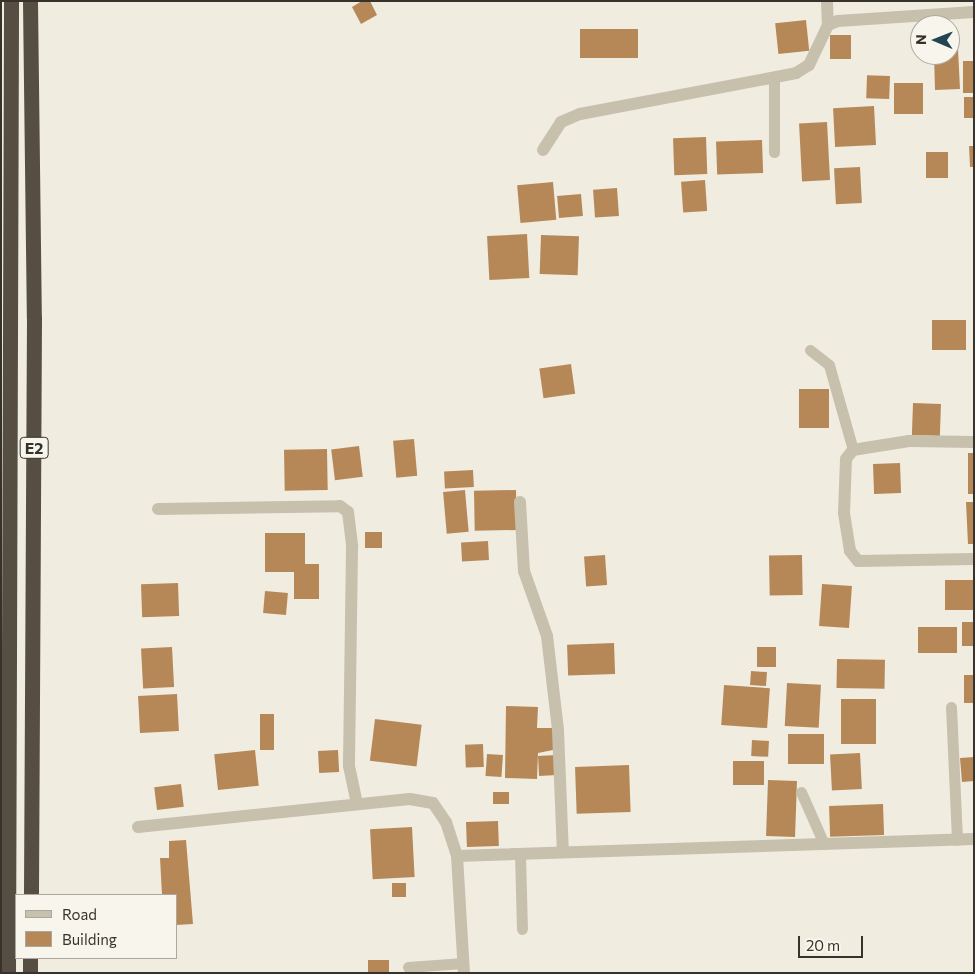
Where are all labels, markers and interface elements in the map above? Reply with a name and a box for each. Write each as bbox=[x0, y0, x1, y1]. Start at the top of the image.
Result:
north arrow bbox=[910, 15, 960, 65]
text: N bbox=[912, 34, 929, 45]
road number: E2 bbox=[19, 434, 49, 462]
legend bbox=[15, 894, 178, 959]
text: Road bbox=[62, 905, 97, 923]
scale bar bbox=[800, 926, 865, 958]
text: Building bbox=[62, 930, 117, 948]
text: 20 m bbox=[806, 936, 840, 954]

